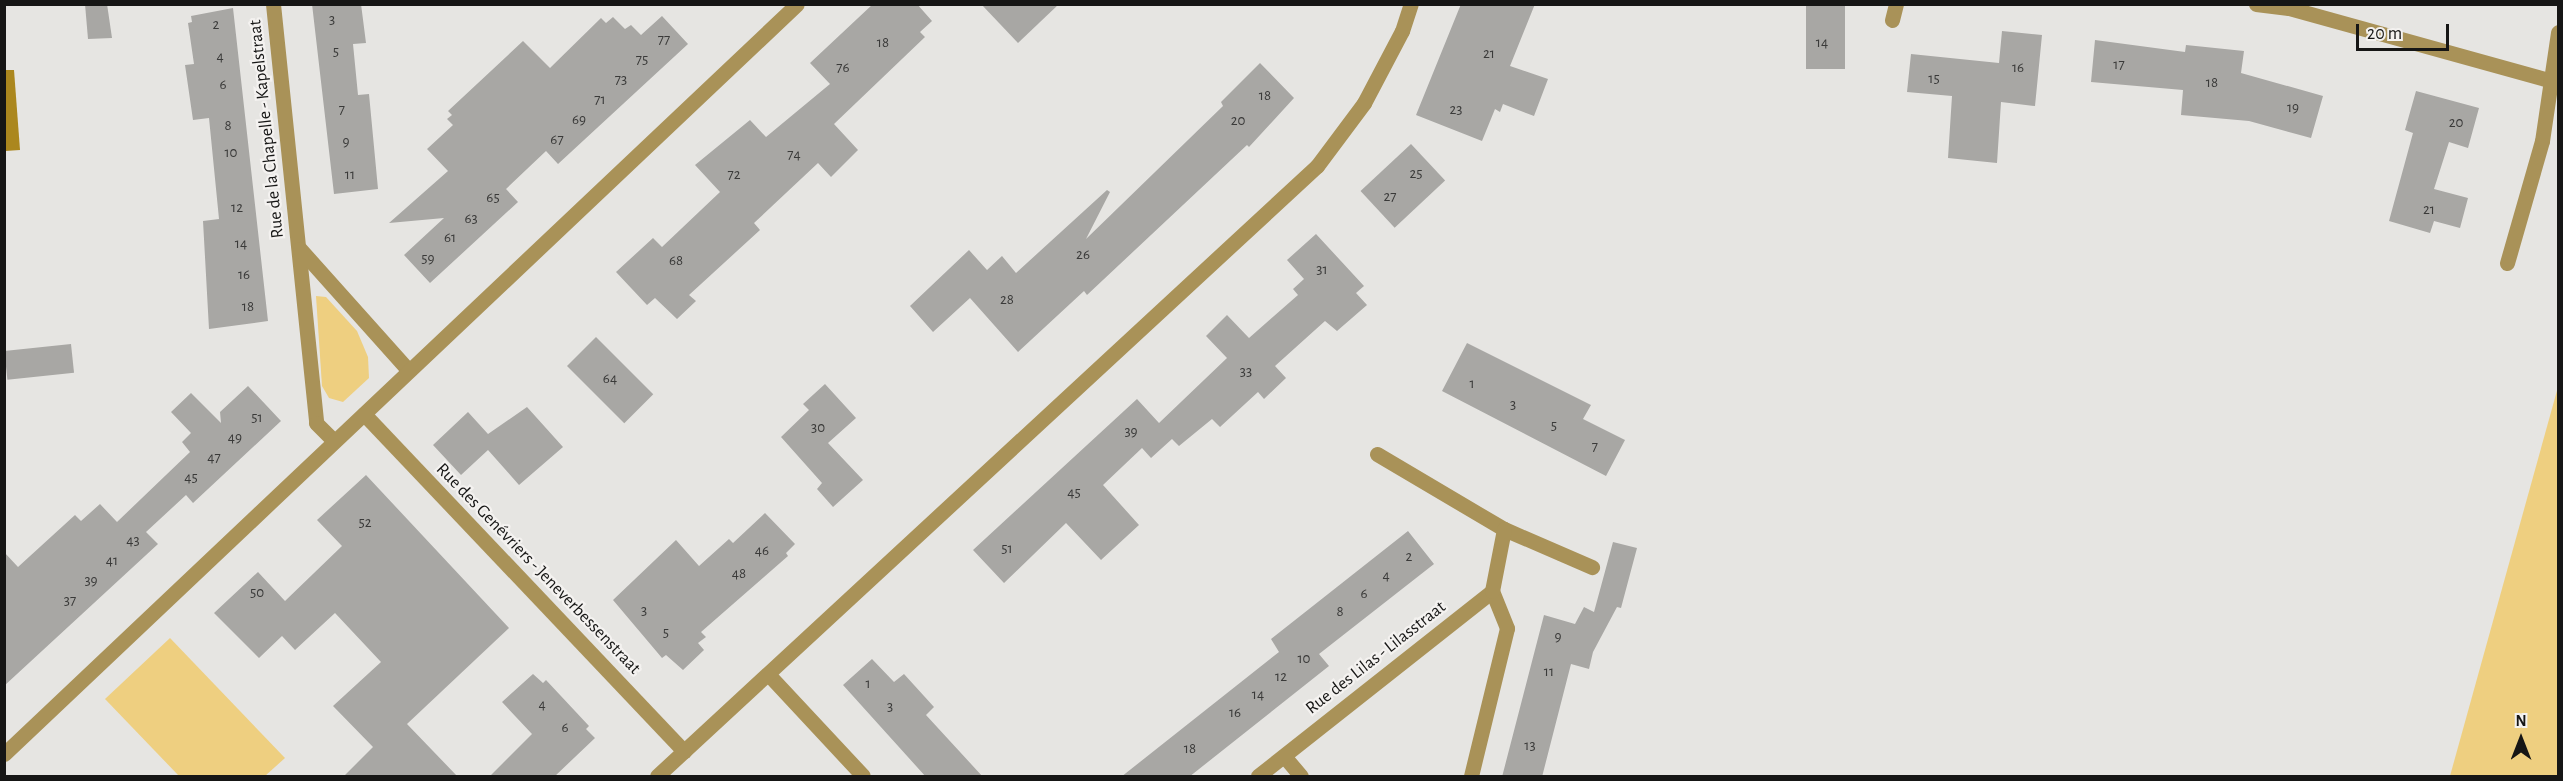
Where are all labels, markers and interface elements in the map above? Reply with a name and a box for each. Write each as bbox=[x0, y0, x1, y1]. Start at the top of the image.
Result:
house number: 3 bbox=[329, 11, 335, 29]
scale bar bbox=[2359, 12, 2452, 50]
house number: 2 bbox=[213, 16, 219, 34]
street label: Rue de la Chapelle - Kapelstraat bbox=[245, 19, 289, 239]
text: 20 m bbox=[2367, 25, 2402, 43]
house number: 77 bbox=[658, 31, 670, 49]
house number: 18 bbox=[877, 34, 889, 52]
house number: 14 bbox=[1816, 34, 1828, 52]
house number: 5 bbox=[333, 43, 339, 61]
house number: 21 bbox=[1483, 45, 1495, 63]
house number: 4 bbox=[216, 48, 224, 66]
house number: 75 bbox=[636, 51, 648, 69]
house number: 17 bbox=[2113, 56, 2125, 74]
house number: 76 bbox=[836, 59, 850, 77]
house number: 16 bbox=[2012, 59, 2024, 77]
house number: 15 bbox=[1928, 70, 1940, 88]
house number: 73 bbox=[615, 71, 627, 89]
house number: 18 bbox=[2206, 74, 2218, 92]
house number: 6 bbox=[219, 76, 227, 94]
house number: 18 bbox=[1259, 87, 1271, 105]
house number: 71 bbox=[594, 91, 606, 109]
house number: 19 bbox=[2287, 99, 2299, 117]
house number: 7 bbox=[339, 101, 345, 119]
house number: 23 bbox=[1449, 101, 1463, 119]
house number: 69 bbox=[572, 111, 586, 129]
house number: 20 bbox=[1231, 112, 1245, 130]
house number: 20 bbox=[2449, 114, 2463, 132]
house number: 8 bbox=[224, 117, 232, 135]
house number: 67 bbox=[550, 131, 564, 149]
house number: 9 bbox=[342, 133, 350, 151]
house number: 10 bbox=[224, 144, 238, 162]
house number: 74 bbox=[787, 146, 801, 164]
house number: 25 bbox=[1409, 165, 1423, 183]
house number: 11 bbox=[345, 166, 355, 184]
house number: 72 bbox=[727, 166, 741, 184]
house number: 27 bbox=[1383, 188, 1397, 206]
house number: 65 bbox=[486, 189, 500, 207]
house number: 12 bbox=[231, 199, 243, 217]
house number: 21 bbox=[2423, 201, 2435, 219]
house number: 63 bbox=[464, 210, 478, 228]
house number: 61 bbox=[444, 229, 456, 247]
house number: 14 bbox=[235, 235, 247, 253]
house number: 26 bbox=[1076, 246, 1090, 264]
house number: 59 bbox=[421, 250, 435, 268]
house number: 68 bbox=[669, 252, 683, 270]
house number: 31 bbox=[1316, 261, 1328, 279]
house number: 16 bbox=[238, 266, 250, 284]
house number: 28 bbox=[1000, 291, 1014, 309]
house number: 18 bbox=[242, 298, 254, 316]
house number: 33 bbox=[1240, 363, 1252, 381]
house number: 64 bbox=[603, 370, 617, 388]
house number: 1 bbox=[1469, 375, 1475, 393]
house number: 3 bbox=[1510, 396, 1516, 414]
house number: 51 bbox=[251, 409, 263, 427]
house number: 5 bbox=[1551, 417, 1557, 435]
house number: 30 bbox=[811, 419, 825, 437]
house number: 39 bbox=[1124, 423, 1138, 441]
house number: 49 bbox=[228, 429, 242, 447]
house number: 7 bbox=[1592, 438, 1598, 456]
house number: 47 bbox=[207, 449, 221, 467]
street label: Rue des Genévriers - Jeneverbessenstraat bbox=[431, 459, 645, 679]
house number: 45 bbox=[184, 469, 198, 487]
house number: 45 bbox=[1067, 484, 1081, 502]
house number: 52 bbox=[358, 514, 372, 532]
house number: 43 bbox=[126, 532, 140, 550]
house number: 51 bbox=[1001, 540, 1013, 558]
house number: 46 bbox=[755, 542, 769, 560]
house number: 2 bbox=[1406, 548, 1412, 566]
house number: 41 bbox=[106, 552, 118, 570]
house number: 48 bbox=[732, 565, 746, 583]
house number: 4 bbox=[1382, 567, 1390, 585]
house number: 39 bbox=[84, 572, 98, 590]
house number: 50 bbox=[250, 584, 264, 602]
house number: 6 bbox=[1360, 585, 1368, 603]
house number: 37 bbox=[64, 592, 76, 610]
street label: Rue des Lilas - Lilasstraat bbox=[1302, 597, 1450, 719]
house number: 3 bbox=[641, 602, 647, 620]
house number: 8 bbox=[1336, 603, 1344, 621]
house number: 5 bbox=[663, 624, 669, 642]
house number: 9 bbox=[1554, 628, 1562, 646]
house number: 10 bbox=[1297, 650, 1311, 668]
house number: 11 bbox=[1544, 663, 1554, 681]
house number: 12 bbox=[1275, 668, 1287, 686]
house number: 1 bbox=[865, 675, 871, 693]
house number: 14 bbox=[1252, 686, 1264, 704]
house number: 4 bbox=[538, 696, 546, 714]
house number: 3 bbox=[887, 698, 893, 716]
house number: 16 bbox=[1229, 704, 1241, 722]
north arrow bbox=[2491, 709, 2551, 769]
text: N bbox=[2515, 713, 2527, 729]
house number: 6 bbox=[561, 719, 569, 737]
house number: 13 bbox=[1524, 737, 1536, 755]
house number: 18 bbox=[1184, 740, 1196, 758]

